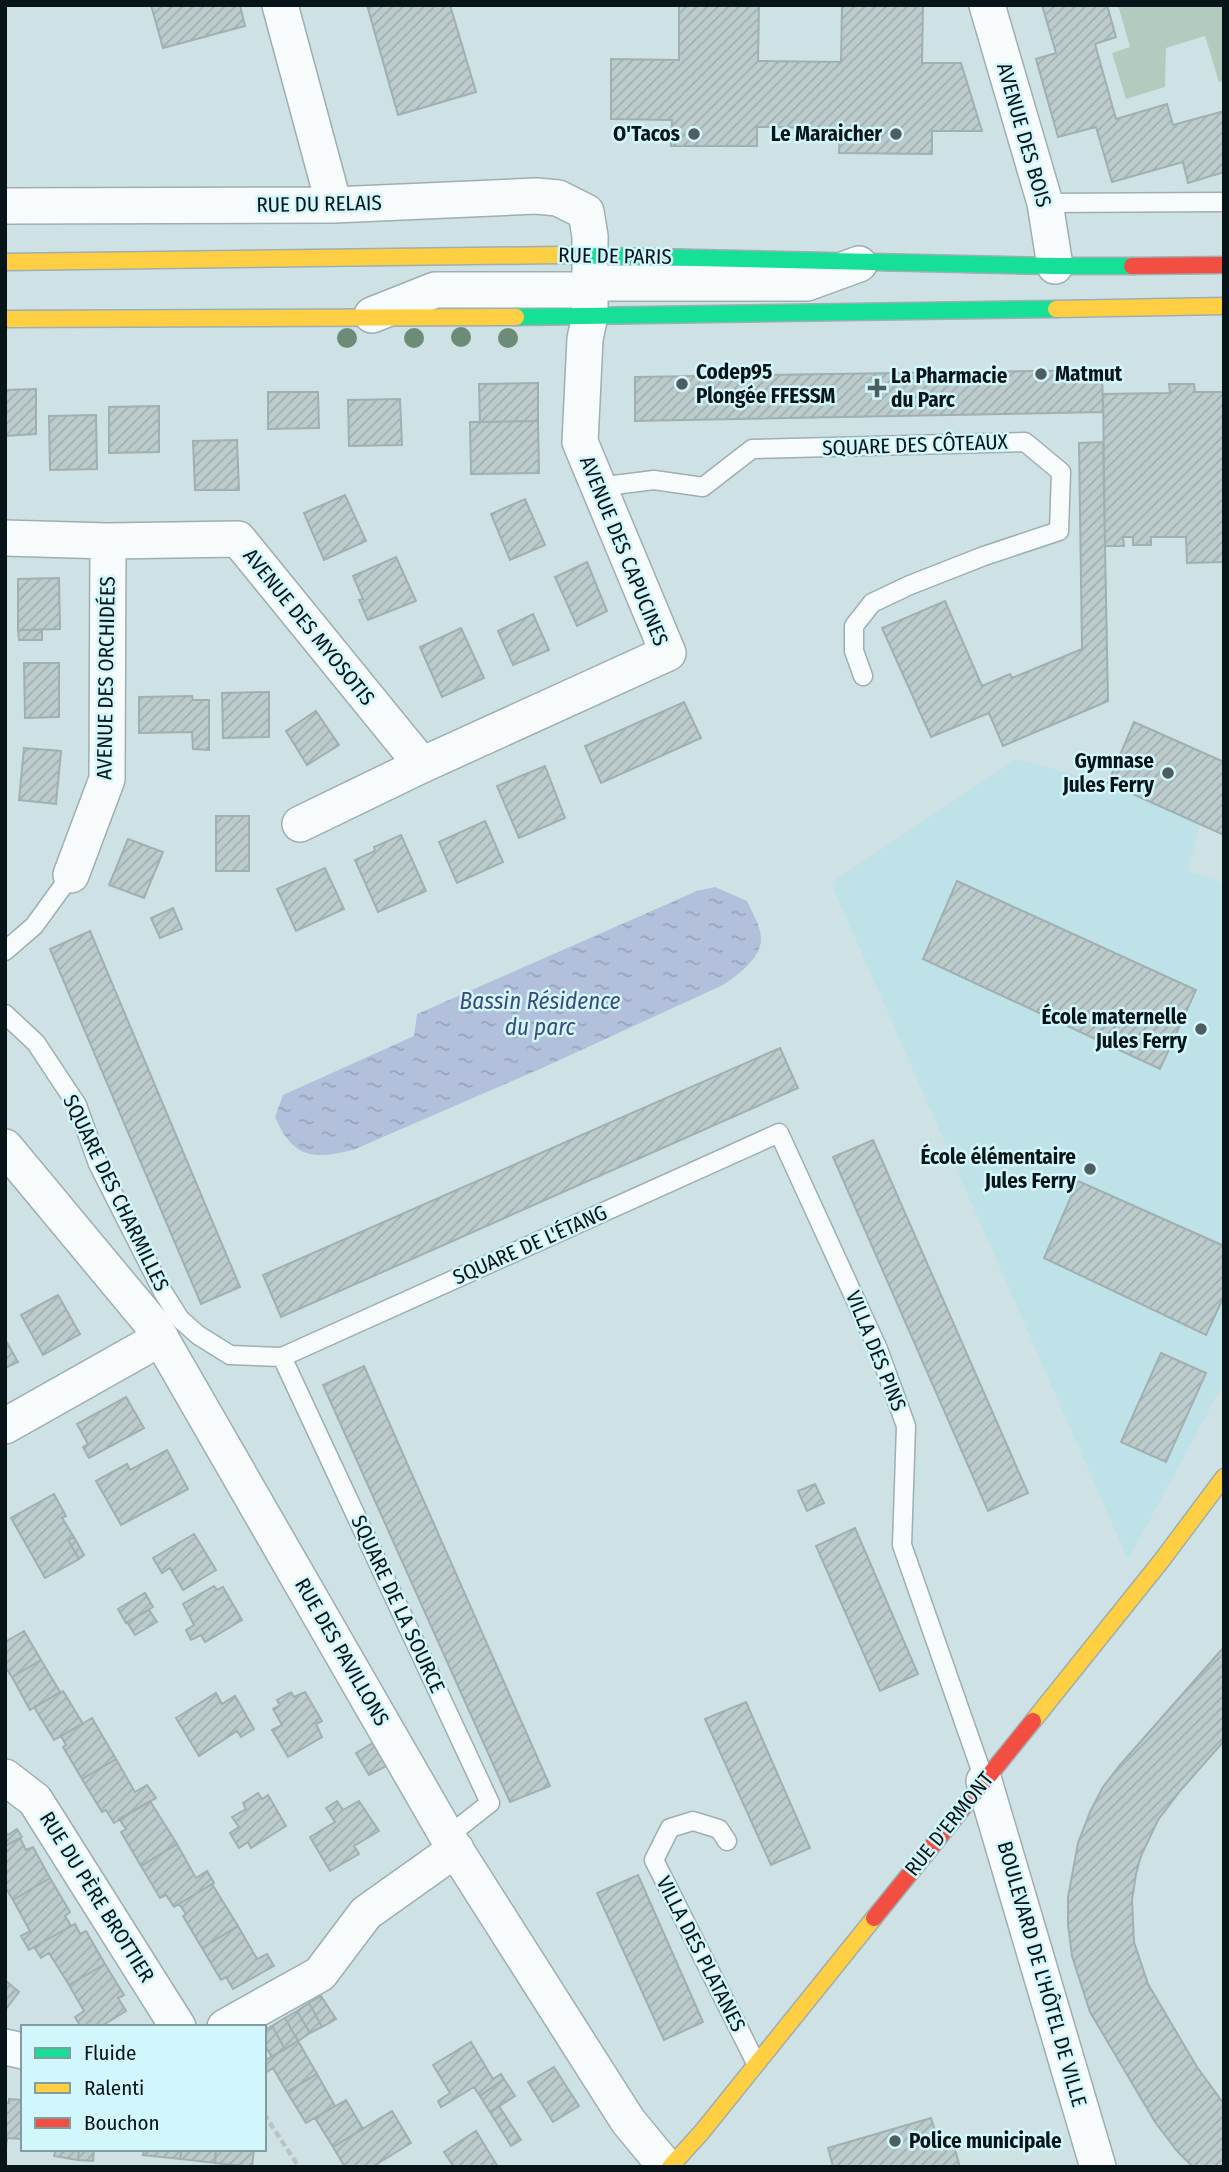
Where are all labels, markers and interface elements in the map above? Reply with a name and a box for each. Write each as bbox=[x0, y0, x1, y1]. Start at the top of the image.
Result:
street label: AVENUE DES BOIS bbox=[991, 60, 1057, 210]
place label: O'Tacos bbox=[613, 121, 680, 147]
place label: Le Maraicher bbox=[771, 121, 882, 147]
marker: O'Tacos bbox=[686, 126, 702, 142]
marker: Le Maraicher bbox=[888, 126, 904, 142]
street label: RUE DU RELAIS bbox=[256, 190, 382, 218]
street label: RUE DE PARIS bbox=[558, 242, 672, 270]
place label: Codep95 Plongée FFESSM bbox=[696, 359, 835, 409]
place label: Matmut bbox=[1055, 361, 1123, 387]
place label: La Pharmacie du Parc bbox=[891, 363, 1008, 413]
marker: Matmut bbox=[1033, 366, 1049, 382]
marker: Codep95 Plongée FFESSM bbox=[674, 376, 690, 392]
marker: La Pharmacie du Parc bbox=[869, 380, 885, 396]
street label: SQUARE DES CÔTEAUX bbox=[822, 429, 1009, 461]
street label: AVENUE DES CAPUCINES bbox=[574, 452, 674, 650]
street label: AVENUE DES MYOSOTIS bbox=[238, 543, 380, 711]
street label: AVENUE DES ORCHIDÉES bbox=[91, 576, 121, 780]
place label: Gymnase Jules Ferry bbox=[1062, 748, 1155, 798]
marker: Gymnase Jules Ferry bbox=[1160, 765, 1176, 781]
water label: Bassin Résidence du parc bbox=[460, 987, 621, 1041]
place label: École maternelle Jules Ferry bbox=[1041, 1003, 1188, 1054]
marker: École maternelle Jules Ferry bbox=[1193, 1021, 1209, 1037]
street label: SQUARE DES CHARMILLES bbox=[57, 1091, 175, 1295]
place label: École élémentaire Jules Ferry bbox=[920, 1143, 1077, 1194]
marker: École élémentaire Jules Ferry bbox=[1082, 1161, 1098, 1177]
street label: SQUARE DE L'ÉTANG bbox=[449, 1199, 611, 1291]
street label: VILLA DES PINS bbox=[840, 1287, 912, 1415]
street label: SQUARE DE LA SOURCE bbox=[345, 1511, 451, 1697]
street label: RUE DES PAVILLONS bbox=[289, 1573, 395, 1731]
street label: RUE D'ERMONT bbox=[899, 1766, 999, 1881]
street label: RUE DU PÈRE BROTTIER bbox=[34, 1807, 160, 1988]
street label: BOULEVARD DE L'HÔTEL DE VILLE bbox=[992, 1838, 1092, 2110]
street label: VILLA DES PLATANES bbox=[651, 1872, 751, 2036]
legend bbox=[21, 2025, 266, 2151]
text: Fluide bbox=[84, 2040, 136, 2066]
text: Ralenti bbox=[84, 2075, 144, 2101]
text: Bouchon bbox=[84, 2110, 160, 2136]
place label: Police municipale bbox=[909, 2128, 1062, 2154]
marker: Police municipale bbox=[887, 2133, 903, 2149]

